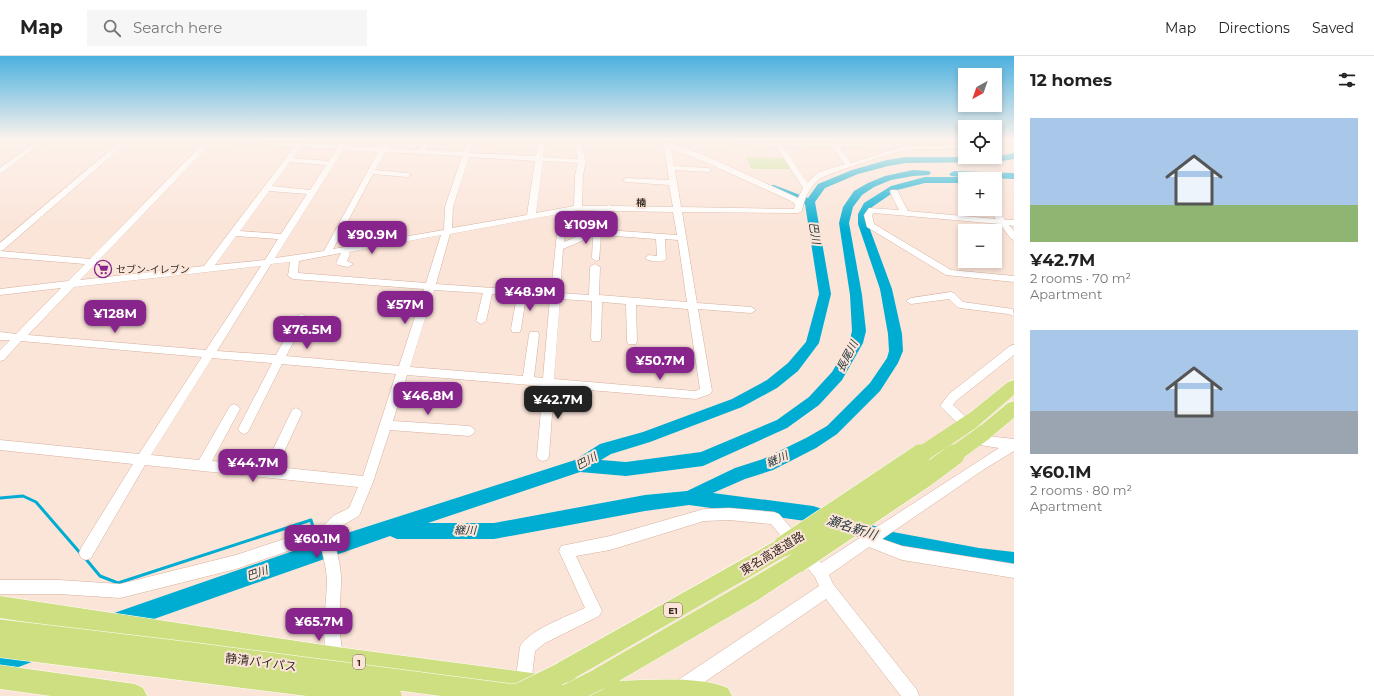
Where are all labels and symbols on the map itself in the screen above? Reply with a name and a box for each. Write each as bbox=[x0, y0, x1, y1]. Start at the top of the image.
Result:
north arrow bbox=[958, 68, 1002, 112]
district label: 楠 bbox=[636, 196, 646, 209]
pin: ¥109M bbox=[558, 211, 614, 245]
pin: ¥90.9M bbox=[339, 221, 405, 255]
water label: 巴川 bbox=[806, 221, 824, 246]
supermarket icon: セブン-イレブン bbox=[93, 259, 113, 279]
place label: セブン-イレブン bbox=[116, 263, 190, 276]
pin: ¥48.9M bbox=[497, 278, 563, 312]
pin: ¥57M bbox=[381, 291, 429, 325]
pin: ¥128M bbox=[87, 300, 143, 334]
pin: ¥76.5M bbox=[274, 316, 340, 350]
water label: 長尾川 bbox=[833, 337, 861, 374]
pin: ¥50.7M bbox=[627, 347, 693, 381]
pin: ¥46.8M bbox=[395, 382, 461, 416]
pin: ¥42.7M bbox=[525, 386, 591, 420]
water label: 継川 bbox=[764, 448, 791, 470]
pin: ¥44.7M bbox=[220, 449, 286, 483]
water label: 巴川 bbox=[573, 449, 600, 472]
water label: 瀬名新川 bbox=[825, 511, 881, 543]
water label: 継川 bbox=[454, 523, 477, 537]
pin: ¥60.1M bbox=[284, 525, 350, 559]
street label: 東名高速道路 bbox=[737, 528, 807, 578]
water label: 巴川 bbox=[244, 562, 271, 583]
road number: E1 bbox=[664, 603, 682, 617]
pin: ¥65.7M bbox=[286, 608, 352, 642]
street label: 静清バイパス bbox=[224, 650, 298, 674]
road number: 1 bbox=[353, 655, 365, 669]

